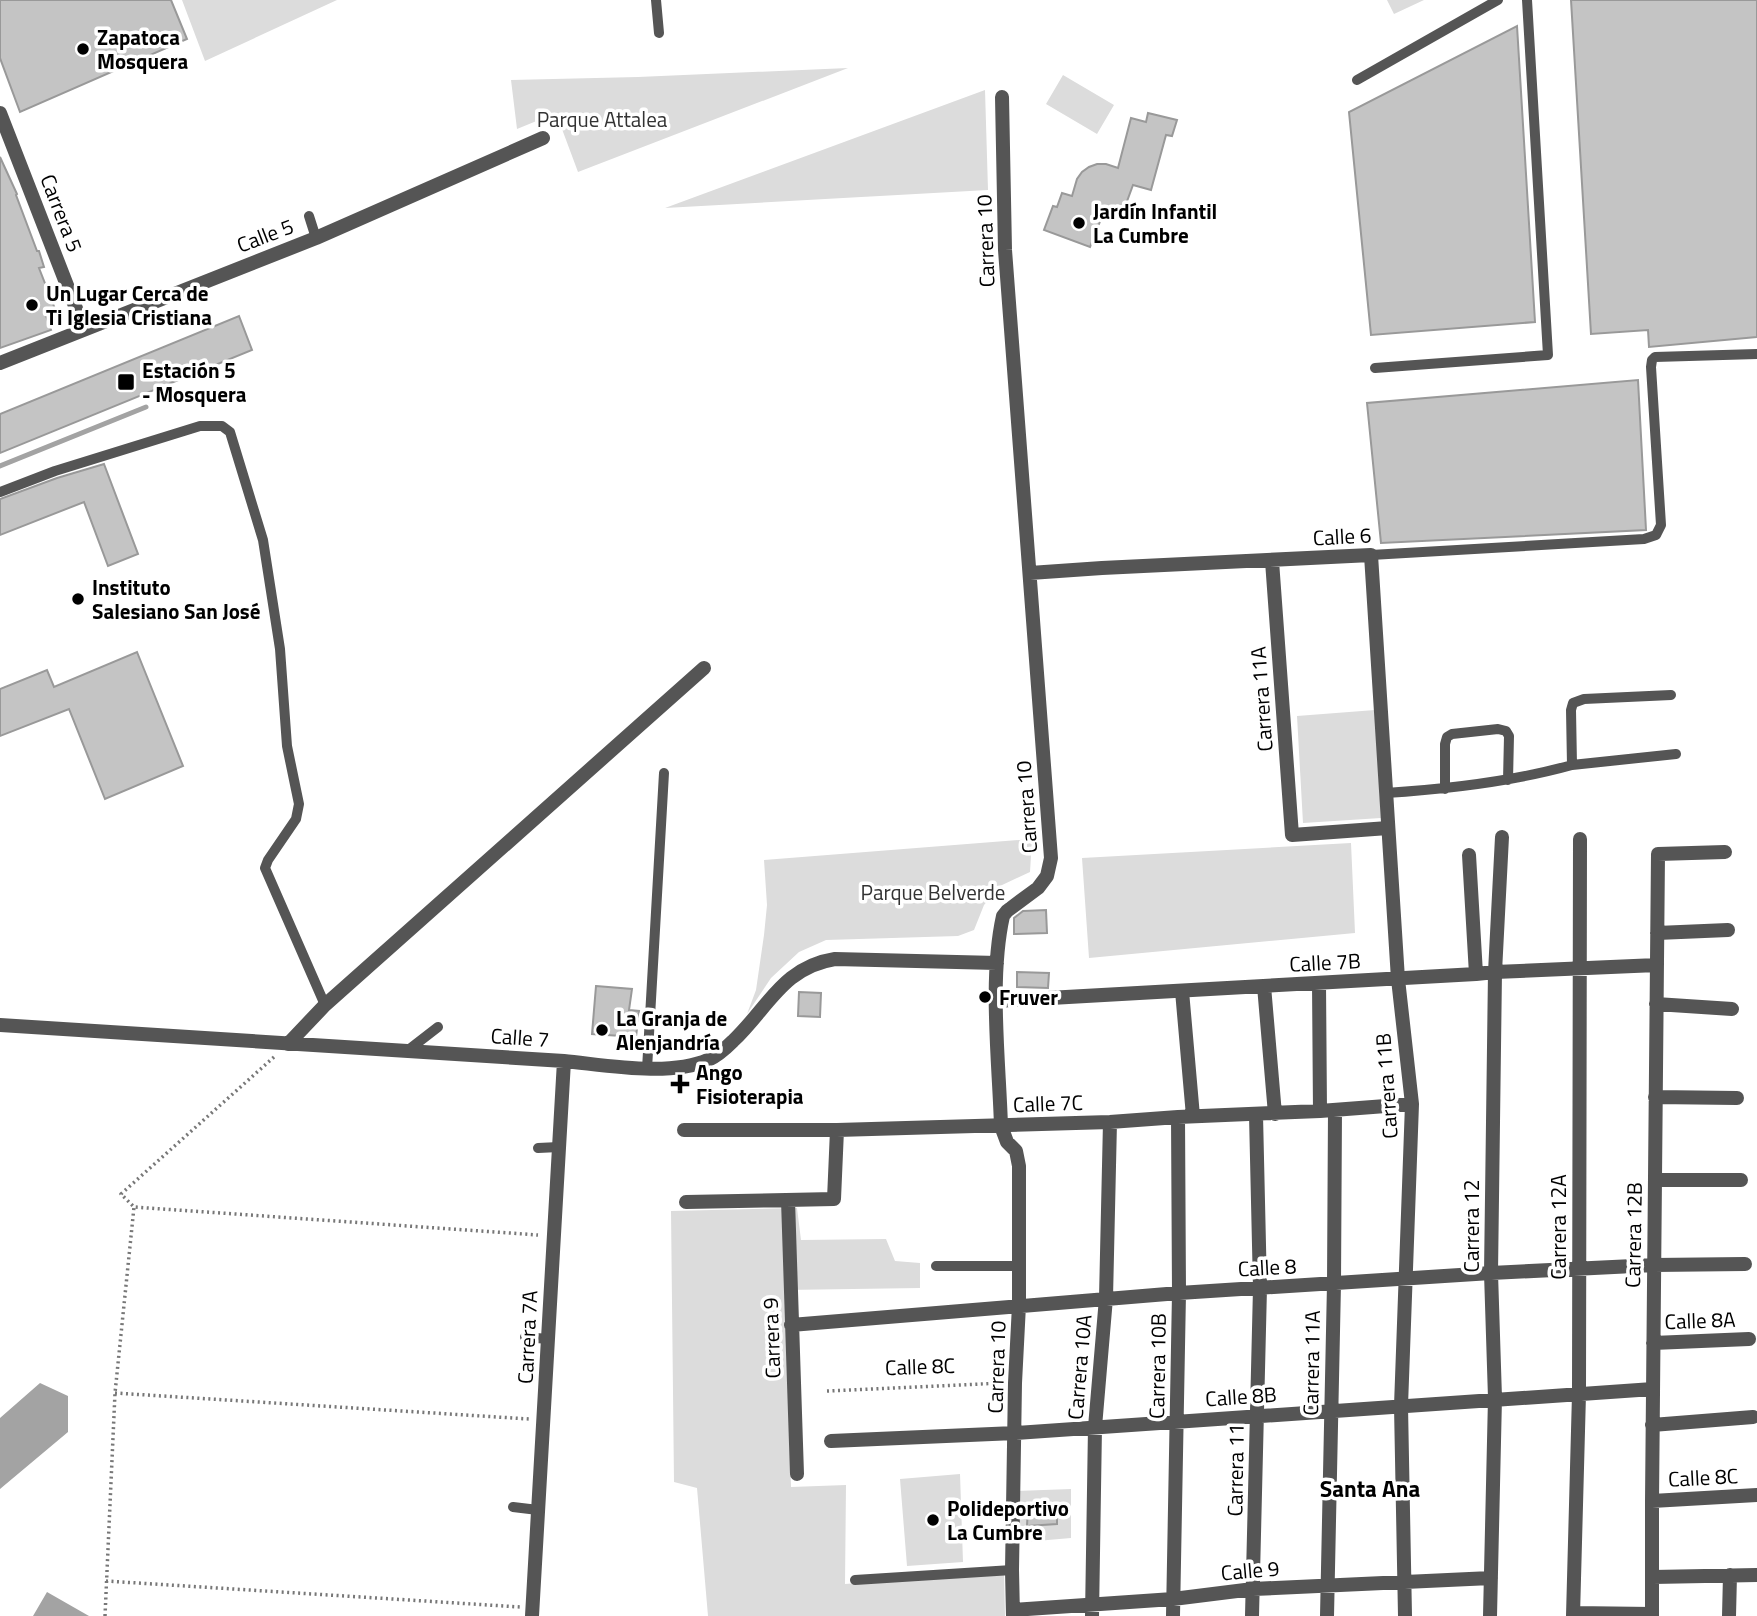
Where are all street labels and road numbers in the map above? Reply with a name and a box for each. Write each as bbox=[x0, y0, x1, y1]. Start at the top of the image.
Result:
street label: Carrera 5 bbox=[33, 169, 91, 257]
street label: Carrera 10 bbox=[967, 194, 1003, 288]
street label: Calle 5 bbox=[232, 210, 298, 260]
street label: Calle 6 bbox=[1312, 518, 1372, 554]
street label: Carrera 11A bbox=[1241, 645, 1281, 753]
street label: Carrera 10 bbox=[1007, 760, 1045, 854]
street label: Calle 7B bbox=[1288, 944, 1362, 980]
street label: Calle 7 bbox=[490, 1019, 550, 1055]
street label: Carrera 11B bbox=[1366, 1032, 1406, 1140]
street label: Calle 7C bbox=[1012, 1086, 1084, 1120]
street label: Carrera 12A bbox=[1542, 1174, 1574, 1280]
street label: Carrera 12 bbox=[1455, 1180, 1487, 1272]
street label: Carrera 12B bbox=[1616, 1182, 1650, 1288]
street label: Calle 8 bbox=[1237, 1249, 1297, 1285]
street label: Carrera 7A bbox=[509, 1289, 545, 1385]
street label: Carrera 9 bbox=[754, 1297, 788, 1379]
street label: Calle 8A bbox=[1664, 1303, 1737, 1337]
street label: Carrera 11A bbox=[1294, 1310, 1328, 1416]
street label: Carrera 10A bbox=[1058, 1313, 1100, 1421]
street label: Carrera 10B bbox=[1140, 1313, 1174, 1419]
street label: Carrera 10 bbox=[978, 1320, 1014, 1414]
street label: Calle 8C bbox=[884, 1349, 956, 1383]
street label: Calle 8B bbox=[1204, 1378, 1278, 1414]
street label: Carrera 11 bbox=[1218, 1423, 1252, 1517]
street label: Calle 8C bbox=[1667, 1459, 1739, 1495]
street label: Calle 9 bbox=[1219, 1552, 1281, 1588]

